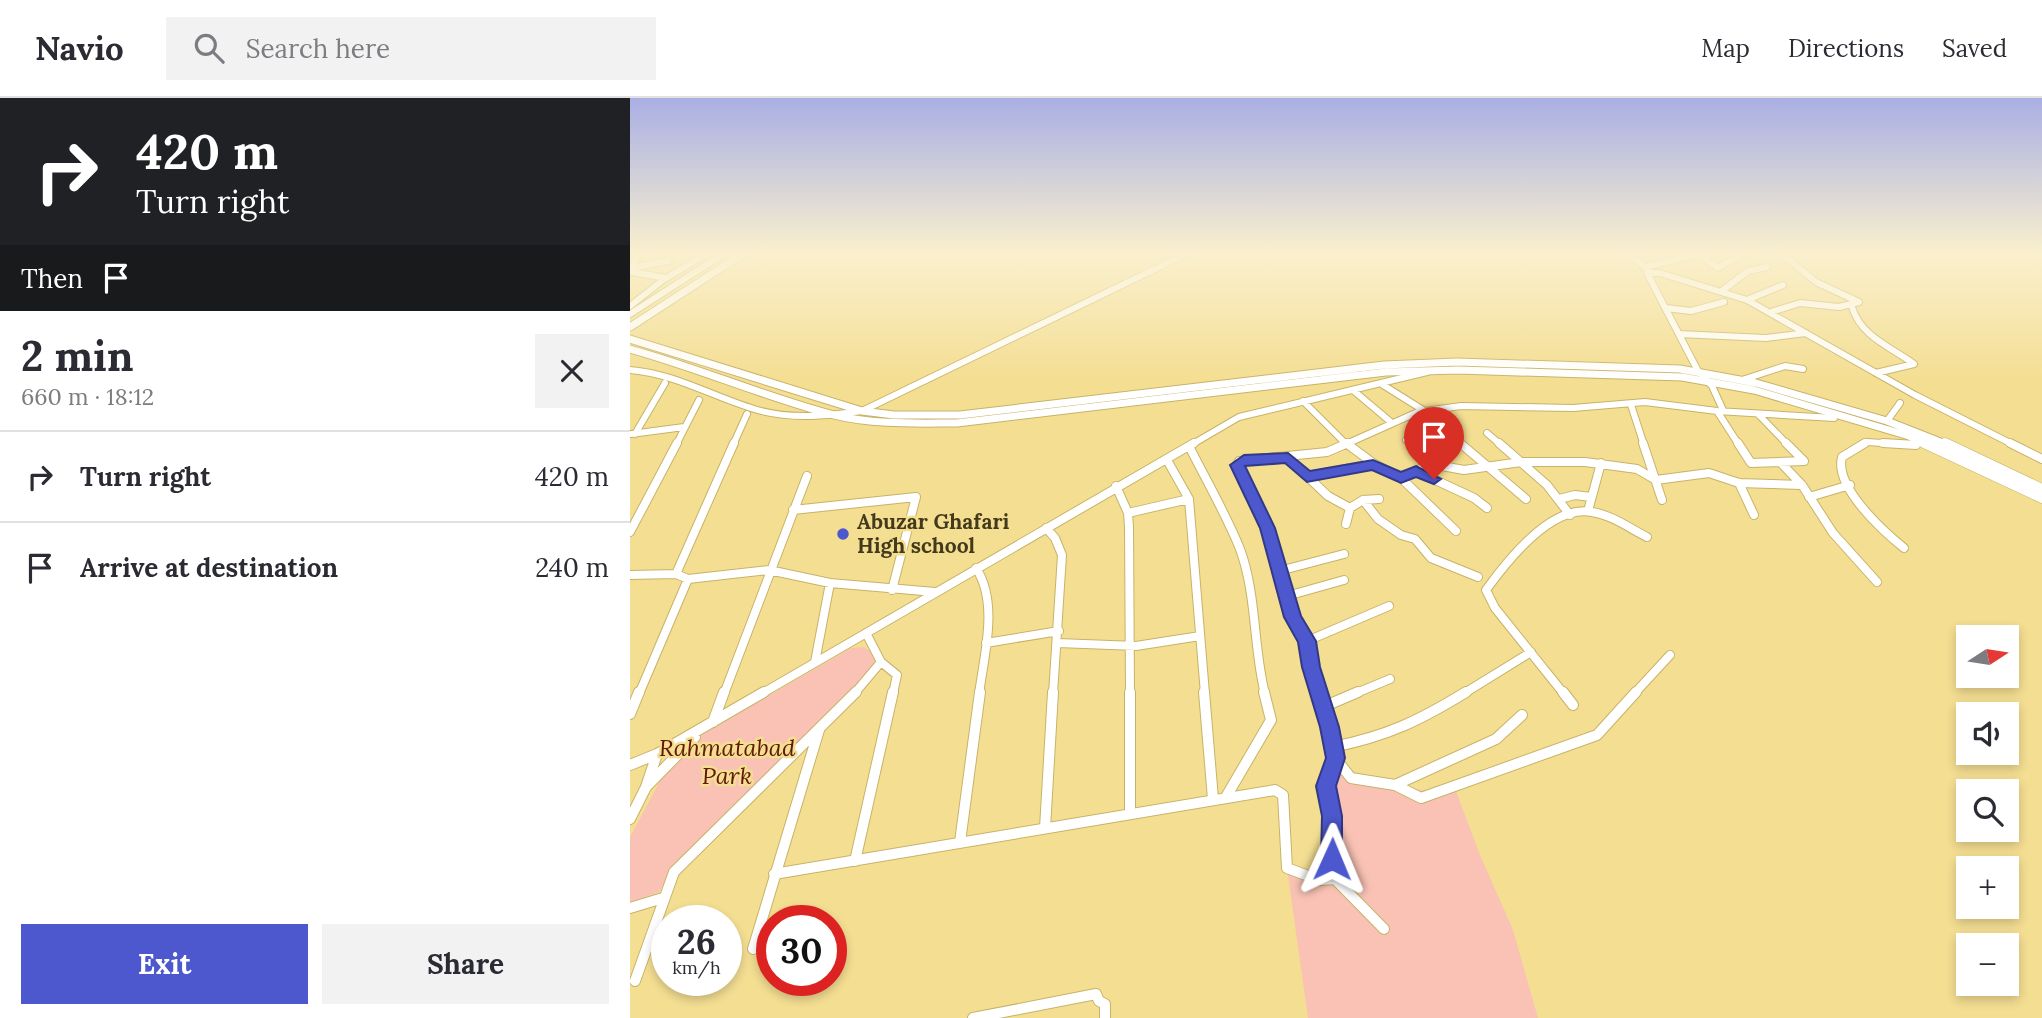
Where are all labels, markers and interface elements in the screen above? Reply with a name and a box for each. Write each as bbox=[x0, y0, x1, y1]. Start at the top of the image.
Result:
search box bbox=[166, 17, 656, 80]
text: Navio bbox=[35, 27, 124, 69]
icon: search bbox=[190, 29, 228, 67]
text: Search here bbox=[246, 32, 390, 65]
text: Map bbox=[1701, 33, 1750, 64]
text: Directions bbox=[1788, 33, 1904, 64]
text: Saved bbox=[1942, 33, 2007, 64]
text: 420 m bbox=[136, 120, 278, 182]
icon: right bbox=[21, 126, 112, 217]
text: Turn right bbox=[136, 181, 289, 222]
icon: arrive bbox=[97, 259, 135, 297]
text: Then bbox=[21, 262, 83, 295]
text: 2 min bbox=[21, 329, 134, 383]
button: close bbox=[535, 334, 609, 408]
text: 660 m · 18:12 bbox=[21, 382, 154, 411]
pin bbox=[1404, 407, 1464, 479]
icon: arrive bbox=[1415, 418, 1453, 456]
icon: right bbox=[21, 458, 59, 496]
text: Turn right bbox=[80, 460, 211, 493]
text: 420 m bbox=[535, 460, 609, 493]
place label: Abuzar Ghafari High school bbox=[857, 508, 1010, 559]
marker: Abuzar Ghafari High school bbox=[835, 526, 851, 542]
icon: arrive bbox=[21, 549, 59, 587]
text: Arrive at destination bbox=[80, 551, 338, 584]
text: 240 m bbox=[535, 551, 609, 584]
north arrow bbox=[1956, 625, 2020, 688]
map controls bbox=[1956, 625, 2019, 996]
button: sound bbox=[1956, 702, 2019, 765]
park label: Rahmatabad Park bbox=[659, 732, 796, 791]
button: search bbox=[1956, 779, 2019, 842]
position arrow bbox=[1295, 822, 1369, 896]
button: + bbox=[1956, 856, 2019, 919]
speed limit sign: 30 bbox=[756, 905, 847, 996]
text: 26 bbox=[677, 919, 716, 964]
button: Exit bbox=[21, 924, 308, 1004]
button: Share bbox=[322, 924, 609, 1004]
button: − bbox=[1956, 933, 2019, 996]
text: km/h bbox=[672, 956, 721, 979]

